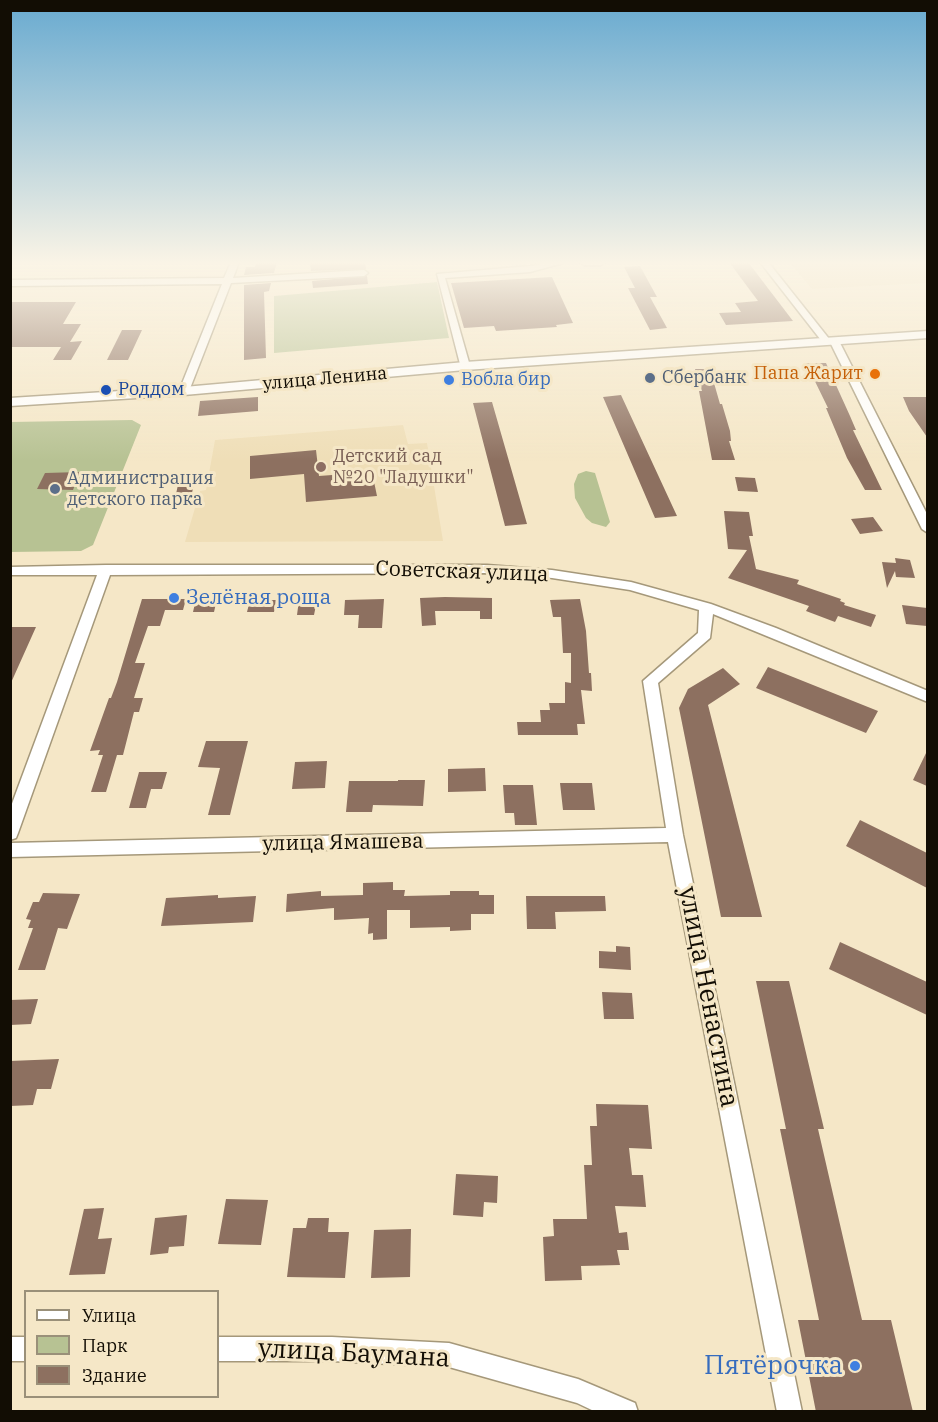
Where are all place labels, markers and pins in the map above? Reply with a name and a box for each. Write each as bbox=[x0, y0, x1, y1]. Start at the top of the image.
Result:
place label: Папа Жарит bbox=[754, 363, 863, 385]
place label: Сбербанк bbox=[662, 367, 747, 389]
marker: Папа Жарит bbox=[868, 367, 882, 381]
place label: Вобла бир bbox=[461, 369, 551, 391]
marker: Сбербанк bbox=[643, 371, 657, 385]
marker: Вобла бир bbox=[442, 373, 456, 387]
place label: Роддом bbox=[118, 379, 185, 401]
marker: Роддом bbox=[99, 383, 113, 397]
place label: Детский сад №20 "Ладушки" bbox=[333, 446, 474, 488]
marker: Детский сад №20 "Ладушки" bbox=[314, 460, 328, 474]
place label: Администрация детского парка bbox=[67, 468, 214, 510]
marker: Администрация детского парка bbox=[48, 482, 62, 496]
place label: Зелёная роща bbox=[186, 585, 331, 611]
marker: Зелёная роща bbox=[167, 591, 181, 605]
place label: Пятёрочка bbox=[704, 1350, 843, 1382]
marker: Пятёрочка bbox=[848, 1359, 862, 1373]

